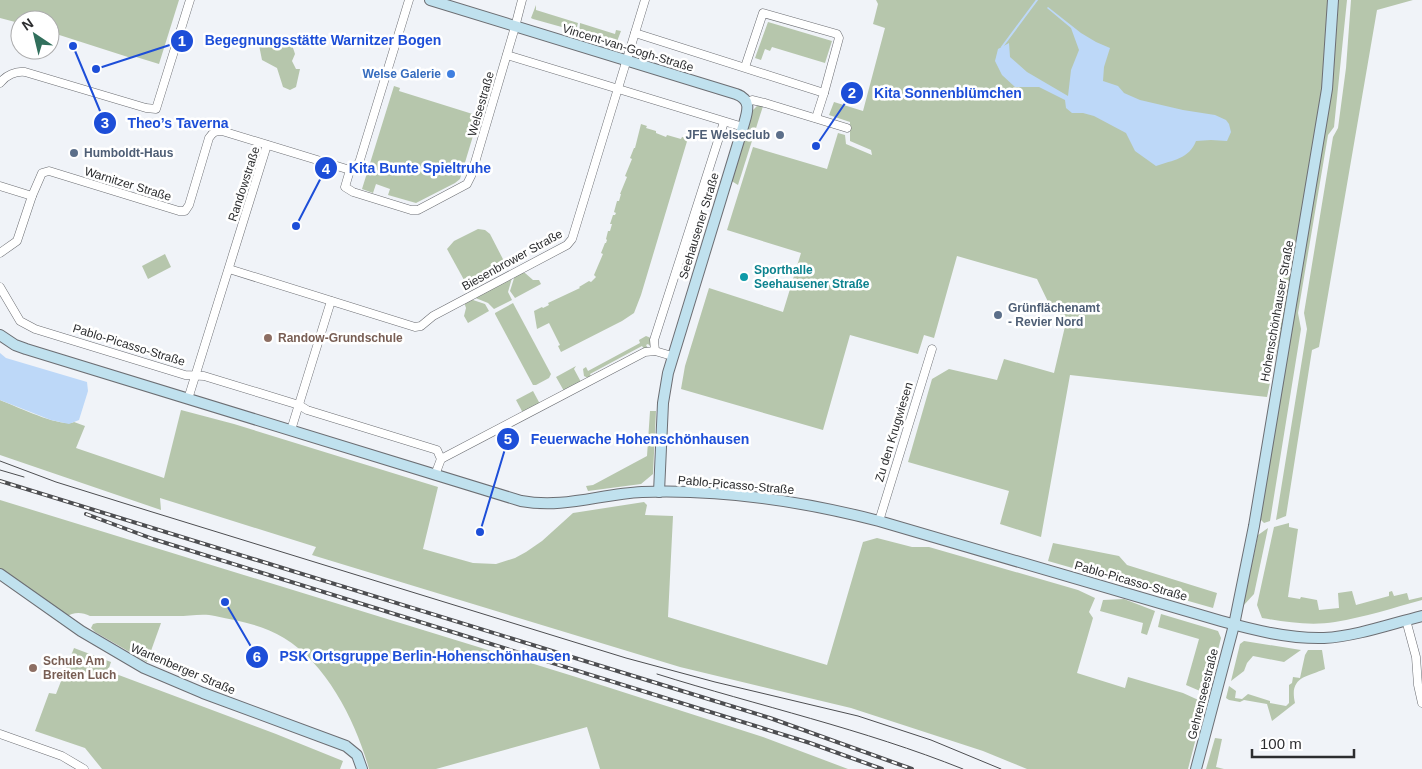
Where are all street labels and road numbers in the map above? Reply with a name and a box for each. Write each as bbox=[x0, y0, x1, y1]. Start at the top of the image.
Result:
street label: Vincent-van-Gogh-Straße bbox=[561, 21, 696, 75]
street label: Welsestraße bbox=[465, 69, 497, 138]
street label: Randowstraße bbox=[225, 144, 263, 223]
street label: Warnitzer Straße bbox=[83, 164, 174, 204]
street label: Seehausener Straße bbox=[676, 171, 722, 281]
street label: Biesenbrower Straße bbox=[459, 226, 565, 293]
street label: Hohenschönhauser Straße bbox=[1258, 239, 1296, 383]
street label: Pablo-Picasso-Straße bbox=[71, 321, 187, 369]
street label: Zu den Krugwiesen bbox=[872, 381, 916, 483]
street label: Pablo-Picasso-Straße bbox=[677, 473, 795, 497]
street label: Pablo-Picasso-Straße bbox=[1073, 558, 1189, 604]
street label: Wartenberger Straße bbox=[129, 641, 238, 698]
street label: Gehrenseestraße bbox=[1185, 647, 1221, 741]

